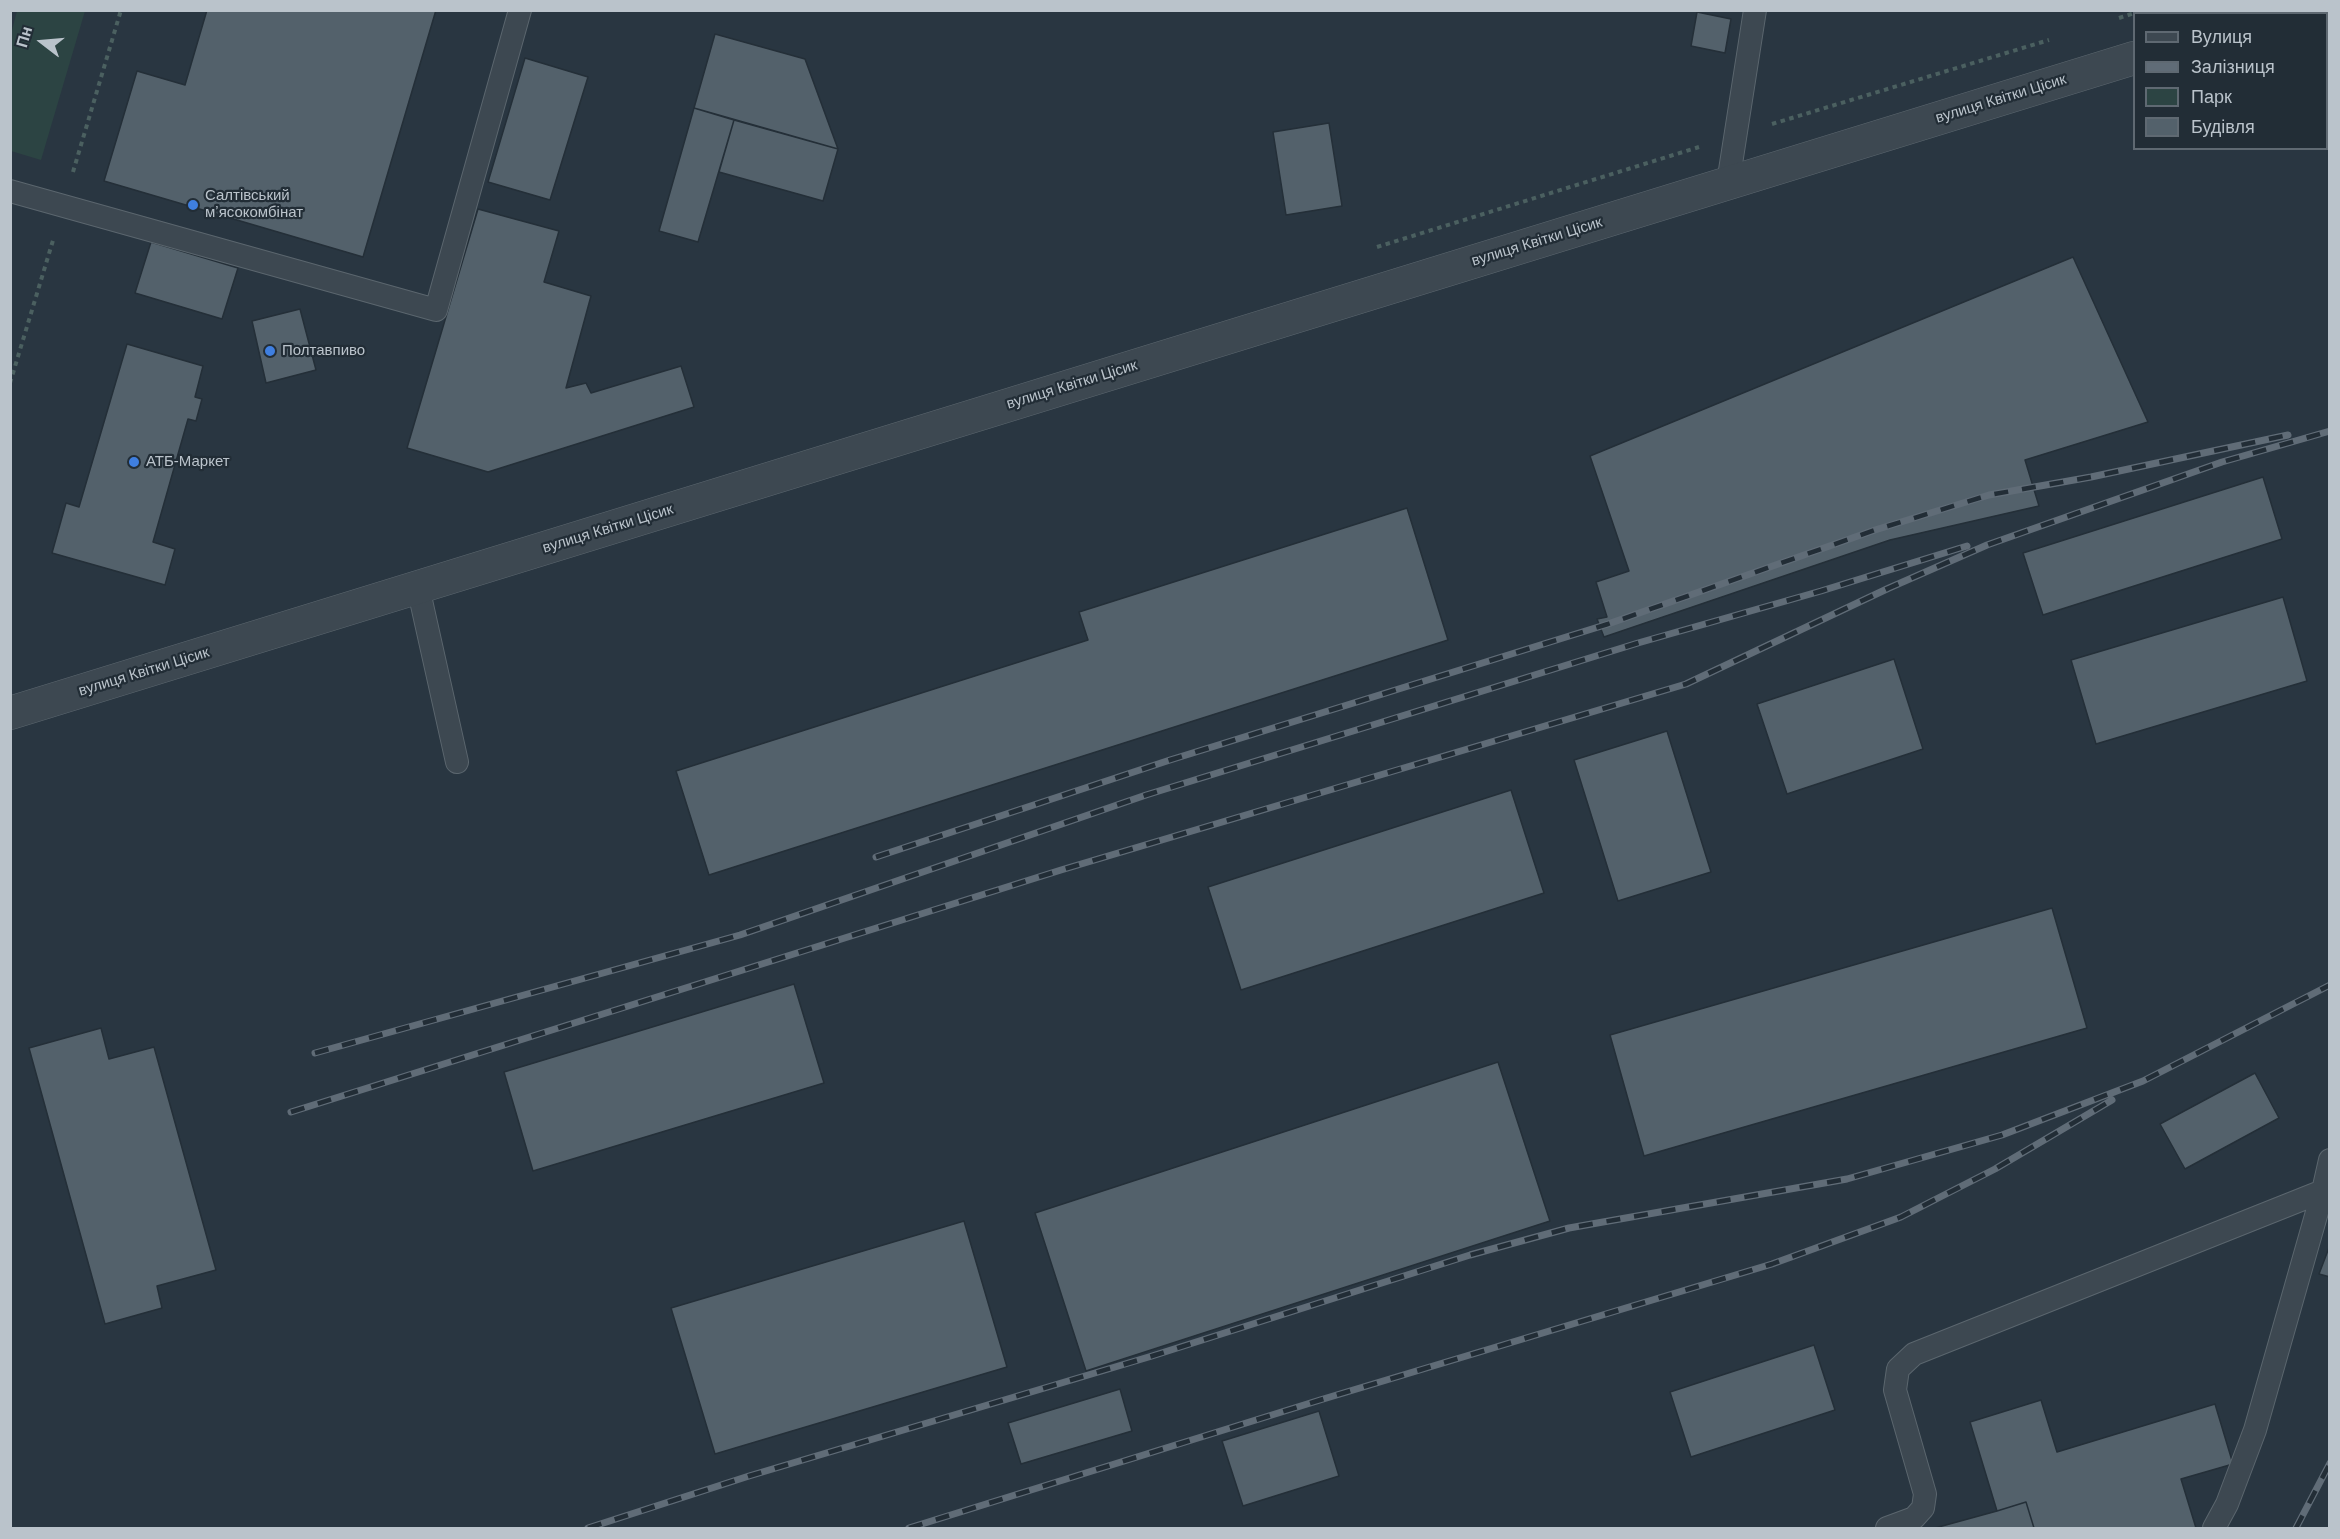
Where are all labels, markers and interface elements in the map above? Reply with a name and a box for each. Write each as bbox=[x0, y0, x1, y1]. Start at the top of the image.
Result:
north arrow bbox=[12, 12, 72, 72]
legend bbox=[2133, 12, 2328, 150]
text: Пн bbox=[13, 24, 35, 49]
text: Вулиця bbox=[2191, 27, 2252, 47]
text: Залізниця bbox=[2191, 57, 2275, 77]
street label: вулиця Квітки Цісик bbox=[1933, 71, 2069, 127]
text: Парк bbox=[2191, 87, 2232, 107]
text: Будівля bbox=[2191, 117, 2255, 137]
place label: Салтівський мʼясокомбінат bbox=[205, 187, 303, 222]
marker: Салтівський мʼясокомбінат bbox=[186, 198, 200, 212]
street label: вулиця Квітки Цісик bbox=[1469, 214, 1605, 270]
place label: Полтавпиво bbox=[282, 342, 365, 360]
marker: Полтавпиво bbox=[263, 344, 277, 358]
street label: вулиця Квітки Цісик bbox=[1004, 357, 1140, 413]
place label: АТБ-Маркет bbox=[146, 453, 230, 471]
marker: АТБ-Маркет bbox=[127, 455, 141, 469]
street label: вулиця Квітки Цісик bbox=[540, 501, 676, 557]
street label: вулиця Квітки Цісик bbox=[76, 644, 212, 700]

